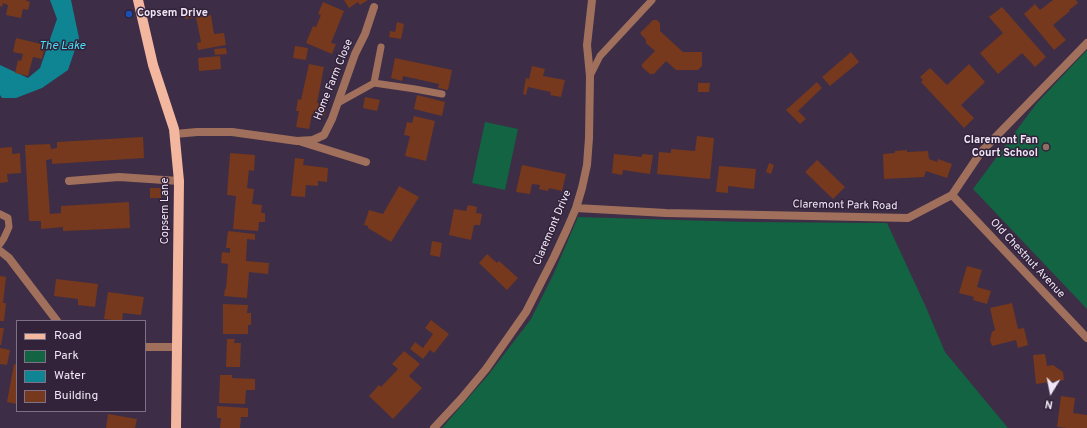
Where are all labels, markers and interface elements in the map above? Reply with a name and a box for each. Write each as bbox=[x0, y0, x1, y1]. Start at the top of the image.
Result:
place label: Copsem Drive bbox=[137, 7, 208, 21]
marker: Copsem Drive bbox=[124, 9, 134, 19]
street label: Home Farm Close bbox=[312, 38, 356, 122]
water label: The Lake bbox=[39, 40, 85, 54]
place label: Claremont Fan Court School bbox=[964, 134, 1038, 160]
marker: Claremont Fan Court School bbox=[1041, 142, 1051, 152]
street label: Copsem Lane bbox=[159, 178, 173, 244]
street label: Claremont Drive bbox=[531, 188, 575, 268]
street label: Claremont Park Road bbox=[792, 198, 898, 214]
street label: Old Chestnut Avenue bbox=[987, 217, 1067, 301]
legend bbox=[16, 320, 146, 412]
text: Road bbox=[54, 328, 82, 344]
text: Park bbox=[54, 348, 79, 364]
text: Water bbox=[54, 368, 86, 384]
north arrow bbox=[1031, 372, 1071, 412]
text: Building bbox=[54, 388, 98, 404]
text: N bbox=[1044, 396, 1054, 411]

